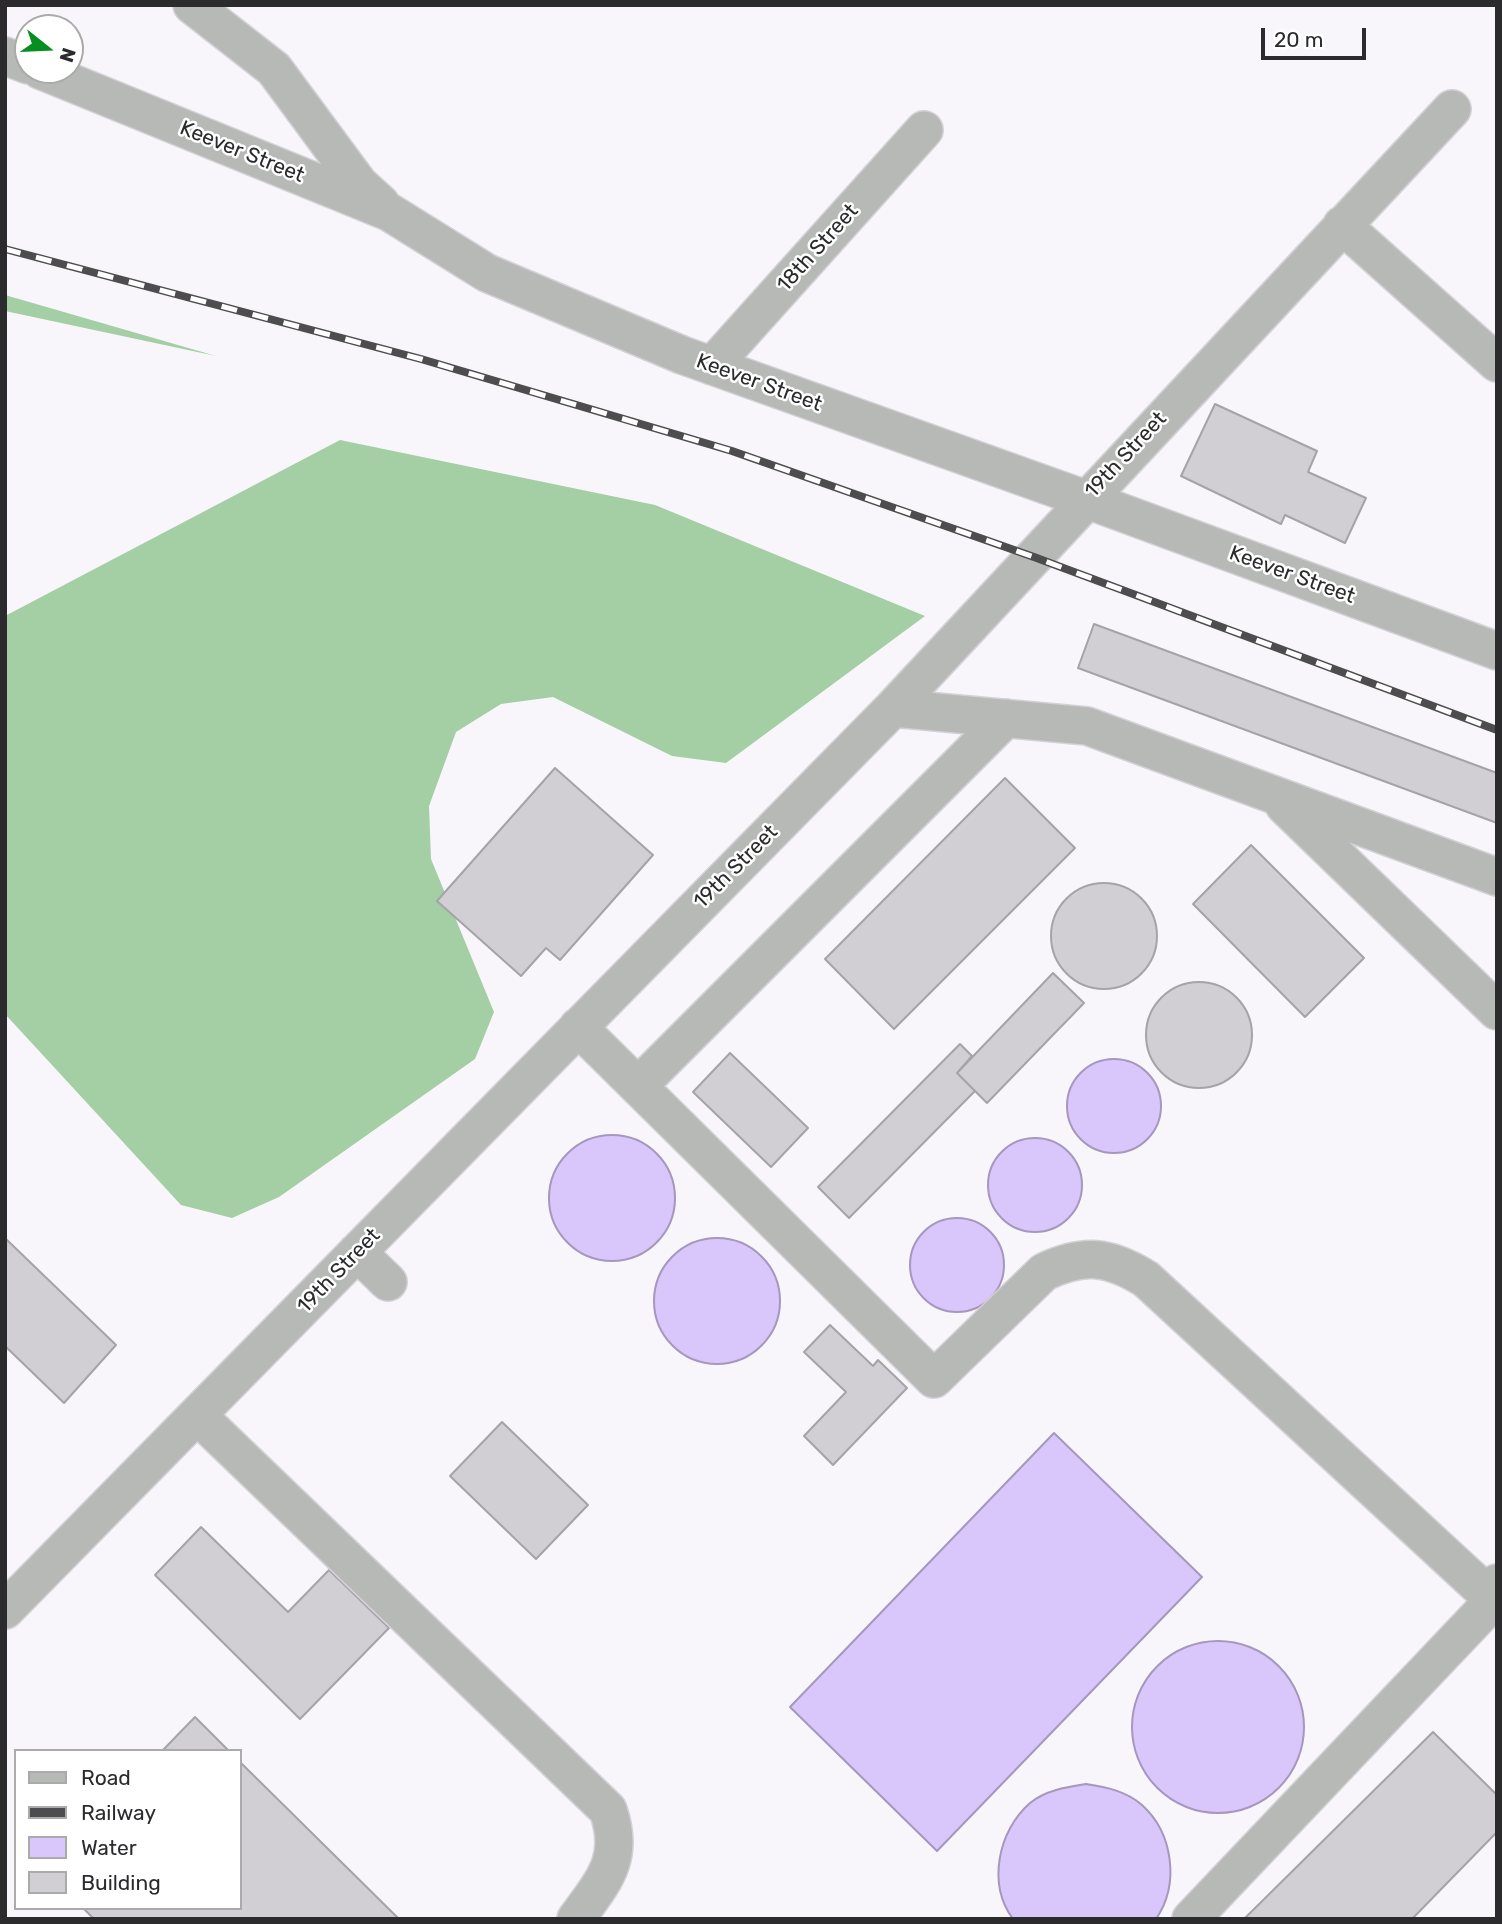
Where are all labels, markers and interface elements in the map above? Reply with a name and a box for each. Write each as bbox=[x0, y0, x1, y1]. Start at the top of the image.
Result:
north arrow bbox=[14, 14, 84, 84]
scale bar bbox=[1264, 14, 1369, 58]
text: 20 m bbox=[1274, 27, 1323, 52]
text: N bbox=[54, 45, 81, 65]
street label: Keever Street bbox=[176, 116, 308, 188]
street label: 18th Street bbox=[772, 199, 864, 297]
street label: Keever Street bbox=[693, 349, 825, 417]
street label: 19th Street bbox=[1080, 407, 1172, 503]
street label: Keever Street bbox=[1226, 541, 1358, 609]
street label: 19th Street bbox=[689, 820, 783, 914]
street label: 19th Street bbox=[292, 1223, 386, 1319]
legend bbox=[14, 1749, 242, 1910]
text: Road bbox=[81, 1765, 131, 1790]
text: Railway bbox=[81, 1800, 156, 1825]
text: Water bbox=[81, 1835, 137, 1860]
text: Building bbox=[81, 1870, 161, 1895]

